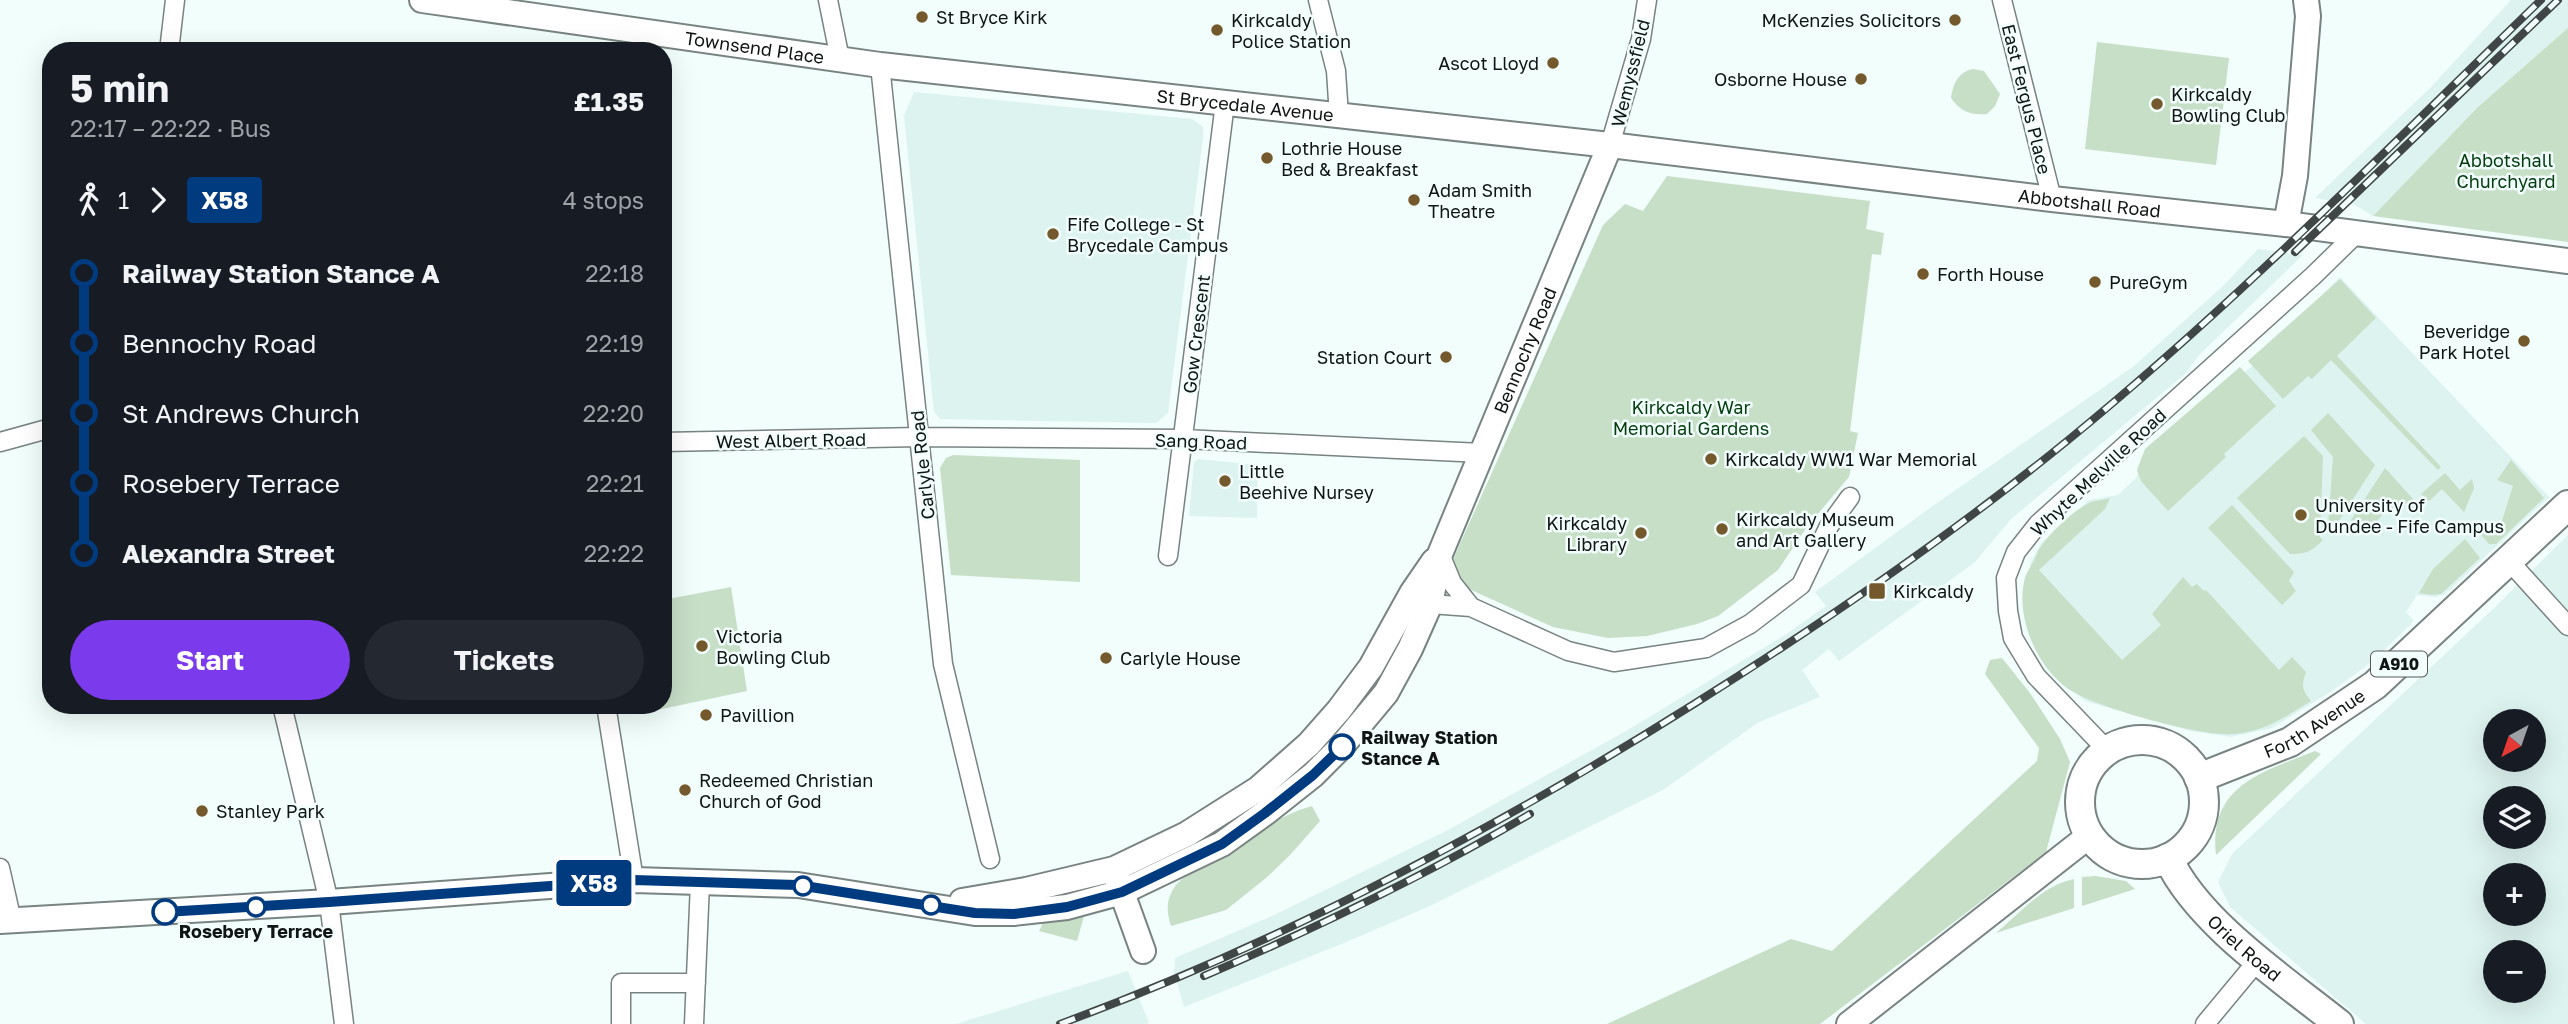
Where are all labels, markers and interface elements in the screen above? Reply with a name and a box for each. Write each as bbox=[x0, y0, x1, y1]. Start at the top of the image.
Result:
place label: St Bryce Kirk bbox=[936, 6, 1047, 28]
marker: St Bryce Kirk bbox=[914, 9, 930, 25]
place label: Kirkcaldy Police Station bbox=[1231, 9, 1351, 52]
place label: McKenzies Solicitors bbox=[1762, 9, 1941, 31]
marker: McKenzies Solicitors bbox=[1947, 12, 1963, 28]
street label: Wemyssfield bbox=[1606, 17, 1654, 129]
marker: Kirkcaldy Police Station bbox=[1209, 22, 1225, 38]
street label: East Fergus Place bbox=[1998, 22, 2056, 176]
street label: Townsend Place bbox=[684, 26, 826, 68]
place label: Ascot Lloyd bbox=[1438, 52, 1539, 74]
marker: Ascot Lloyd bbox=[1545, 55, 1561, 71]
text: 5 min bbox=[70, 65, 169, 110]
place label: Osborne House bbox=[1714, 68, 1847, 90]
marker: Osborne House bbox=[1853, 71, 1869, 87]
place label: Kirkcaldy Bowling Club bbox=[2171, 83, 2285, 126]
street label: St Brycedale Avenue bbox=[1156, 84, 1335, 126]
text: £1.35 bbox=[573, 86, 644, 117]
marker: Kirkcaldy Bowling Club bbox=[2149, 96, 2165, 112]
text: 22:17 – 22:22 · Bus bbox=[70, 114, 271, 142]
place label: Lothrie House Bed & Breakfast bbox=[1281, 137, 1418, 180]
park label: Abbotshall Churchyard bbox=[2456, 149, 2556, 192]
marker: Lothrie House Bed & Breakfast bbox=[1259, 150, 1275, 166]
place label: Adam Smith Theatre bbox=[1428, 179, 1532, 222]
icon: walk bbox=[70, 181, 108, 219]
icon: forward bbox=[139, 181, 177, 219]
street label: Abbotshall Road bbox=[2017, 184, 2162, 222]
text: X58 bbox=[201, 185, 248, 214]
text: 1 bbox=[118, 186, 129, 214]
text: 4 stops bbox=[563, 186, 644, 214]
marker: Adam Smith Theatre bbox=[1406, 192, 1422, 208]
place label: Fife College - St Brycedale Campus bbox=[1067, 213, 1228, 256]
marker: Fife College - St Brycedale Campus bbox=[1045, 226, 1061, 242]
text: Railway Station Stance A bbox=[122, 258, 440, 289]
text: 22:18 bbox=[585, 259, 644, 287]
place label: Forth House bbox=[1937, 263, 2044, 285]
marker: Forth House bbox=[1915, 266, 1931, 282]
place label: PureGym bbox=[2109, 271, 2188, 293]
street label: Gow Crescent bbox=[1178, 273, 1214, 395]
marker: PureGym bbox=[2087, 274, 2103, 290]
street label: Bennochy Road bbox=[1489, 284, 1561, 417]
place label: Beveridge Park Hotel bbox=[2419, 320, 2510, 363]
text: Bennochy Road bbox=[122, 328, 316, 359]
text: 22:19 bbox=[585, 329, 644, 357]
marker: Beveridge Park Hotel bbox=[2516, 333, 2532, 349]
place label: Station Court bbox=[1317, 346, 1432, 368]
marker: Station Court bbox=[1438, 349, 1454, 365]
park label: Kirkcaldy War Memorial Gardens bbox=[1613, 396, 1769, 439]
text: St Andrews Church bbox=[122, 398, 360, 429]
text: 22:20 bbox=[583, 399, 644, 427]
street label: Whyte Melville Road bbox=[2026, 403, 2170, 541]
street label: Carlyle Road bbox=[905, 409, 939, 521]
street label: West Albert Road bbox=[716, 428, 866, 452]
street label: Sang Road bbox=[1154, 428, 1248, 454]
place label: Kirkcaldy WW1 War Memorial bbox=[1725, 448, 1977, 470]
marker: Kirkcaldy WW1 War Memorial bbox=[1703, 451, 1719, 467]
place label: Little Beehive Nursey bbox=[1239, 460, 1374, 503]
text: Rosebery Terrace bbox=[122, 468, 340, 499]
text: 22:21 bbox=[586, 469, 644, 497]
marker: Little Beehive Nursey bbox=[1217, 473, 1233, 489]
place label: University of Dundee - Fife Campus bbox=[2315, 494, 2504, 537]
marker: University of Dundee - Fife Campus bbox=[2293, 507, 2309, 523]
place label: Kirkcaldy Museum and Art Gallery bbox=[1736, 508, 1894, 551]
place label: Kirkcaldy Library bbox=[1546, 512, 1627, 555]
marker: Kirkcaldy Museum and Art Gallery bbox=[1714, 521, 1730, 537]
marker: Kirkcaldy Library bbox=[1633, 525, 1649, 541]
text: Alexandra Street bbox=[122, 538, 335, 569]
text: 22:22 bbox=[584, 539, 644, 567]
place label: Kirkcaldy bbox=[1893, 580, 1974, 602]
marker: Kirkcaldy bbox=[1867, 581, 1887, 601]
button: Start bbox=[70, 620, 350, 700]
button: Tickets bbox=[364, 620, 644, 700]
place label: Victoria Bowling Club bbox=[716, 625, 830, 668]
marker: Victoria Bowling Club bbox=[694, 638, 710, 654]
place label: Carlyle House bbox=[1120, 647, 1241, 669]
marker: Carlyle House bbox=[1098, 650, 1114, 666]
road number: A910 bbox=[2371, 652, 2427, 677]
street label: Forth Avenue bbox=[2260, 684, 2369, 762]
place label: Pavillion bbox=[720, 704, 795, 726]
marker: Pavillion bbox=[698, 707, 714, 723]
north arrow bbox=[2483, 709, 2546, 772]
map controls bbox=[2483, 709, 2546, 1003]
place label: Railway Station Stance A bbox=[1361, 726, 1498, 769]
marker: Railway Station Stance A bbox=[1329, 734, 1355, 760]
place label: Redeemed Christian Church of God bbox=[699, 769, 873, 812]
marker: Redeemed Christian Church of God bbox=[677, 782, 693, 798]
button: layers bbox=[2483, 786, 2546, 849]
place label: Stanley Park bbox=[216, 800, 325, 822]
marker: Stanley Park bbox=[194, 803, 210, 819]
line badge: X58 bbox=[554, 860, 634, 906]
button: + bbox=[2483, 863, 2546, 926]
text: X58 bbox=[570, 868, 618, 897]
unlabelled marker bbox=[793, 876, 813, 896]
unlabelled marker bbox=[921, 895, 941, 915]
marker: Rosebery Terrace bbox=[246, 897, 266, 917]
unlabelled marker bbox=[152, 899, 178, 925]
street label: Oriel Road bbox=[2203, 910, 2286, 986]
place label: Rosebery Terrace bbox=[179, 920, 334, 942]
button: − bbox=[2483, 940, 2546, 1003]

